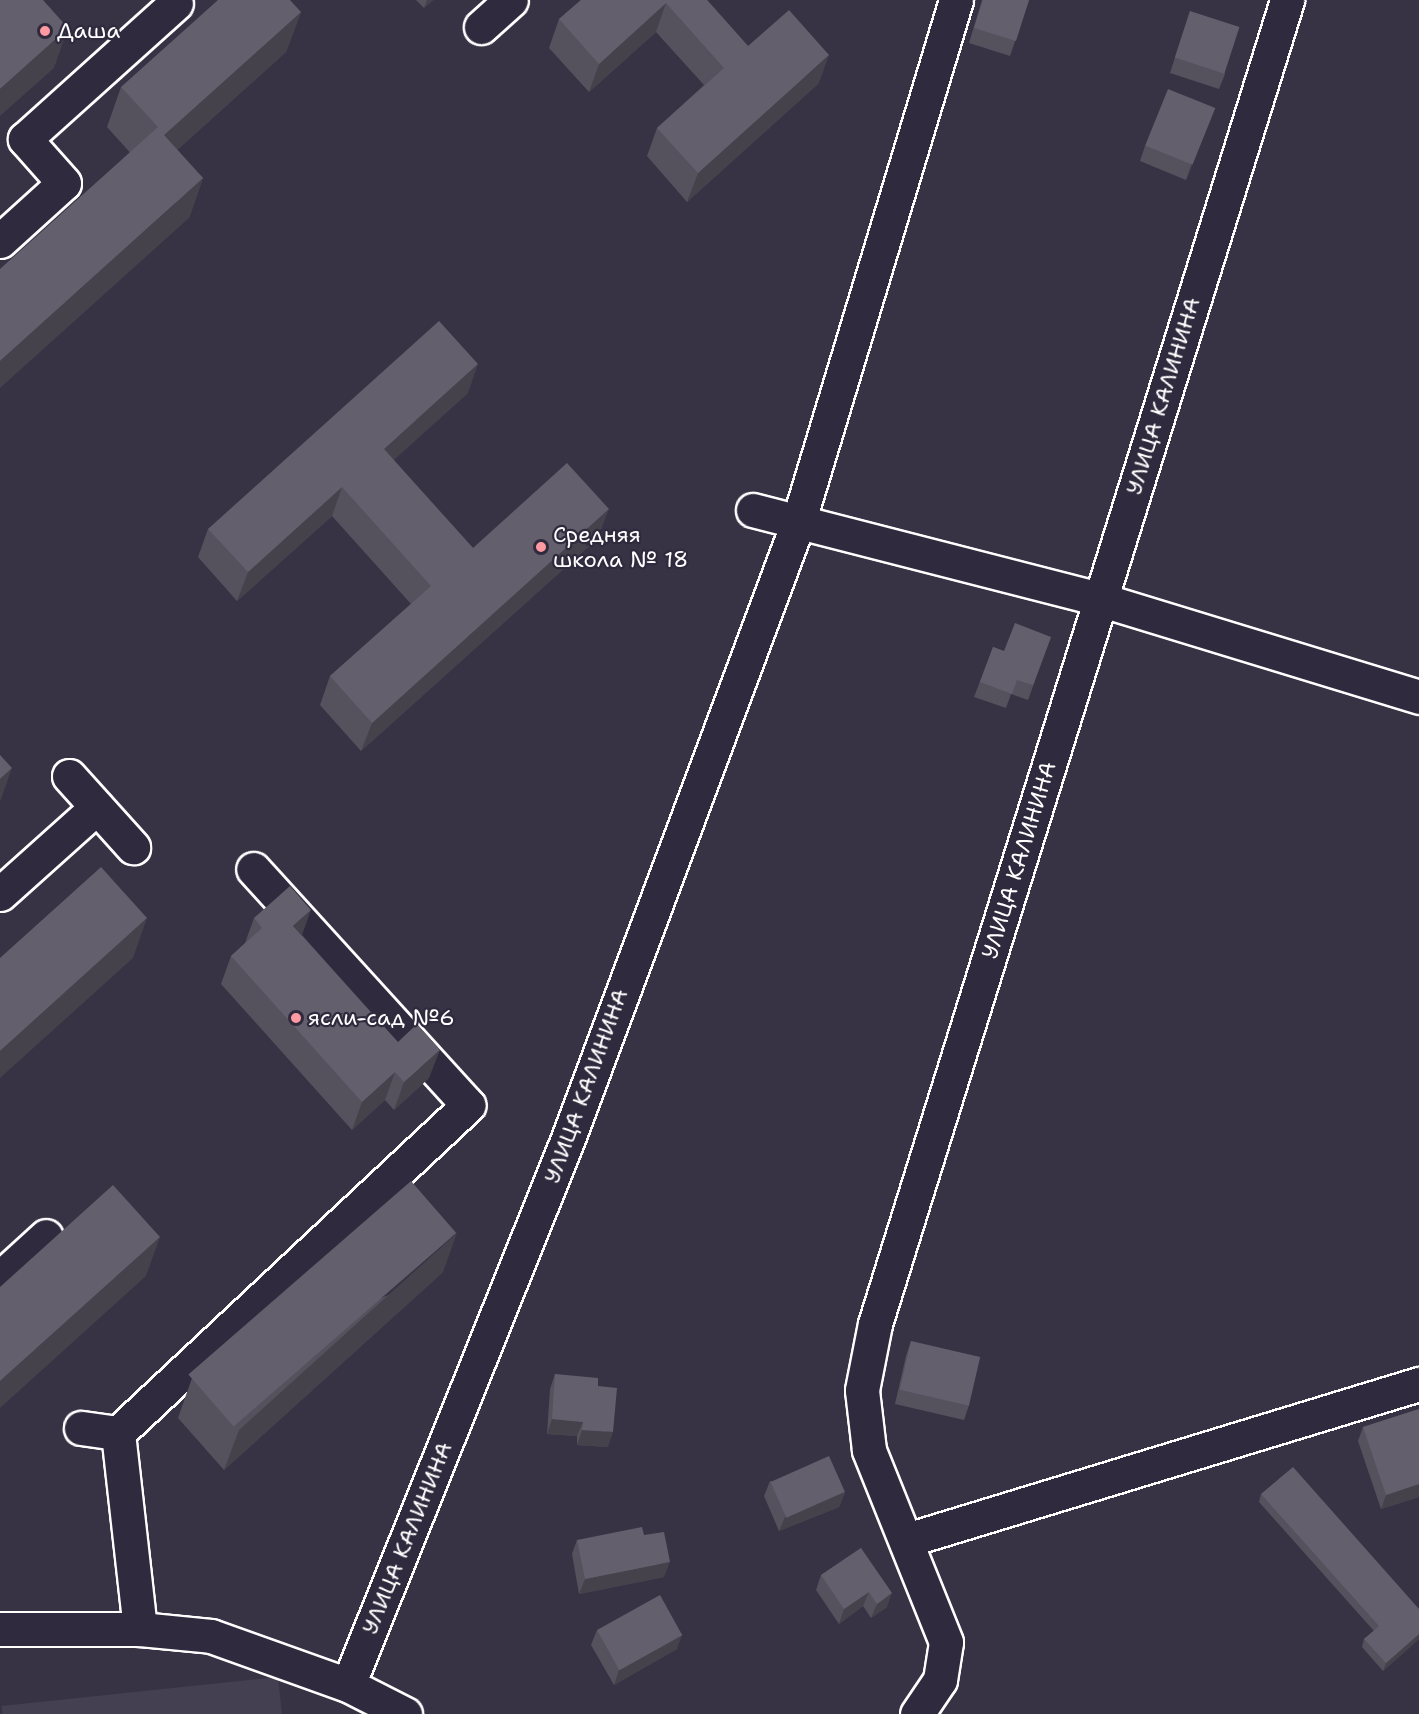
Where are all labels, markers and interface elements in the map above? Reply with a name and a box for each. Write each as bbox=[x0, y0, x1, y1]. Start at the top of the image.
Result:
place label: Даша bbox=[57, 18, 120, 44]
marker: Даша bbox=[38, 24, 52, 38]
street label: УЛИЦА КАЛИНИНА bbox=[1120, 294, 1206, 498]
place label: Средняя школа № 18 bbox=[553, 521, 688, 572]
marker: Средняя школа № 18 bbox=[534, 540, 548, 554]
street label: УЛИЦА КАЛИНИНА bbox=[976, 758, 1062, 962]
street label: УЛИЦА КАЛИНИНА bbox=[539, 985, 633, 1187]
place label: ясли-сад №6 bbox=[308, 1005, 455, 1031]
marker: ясли-сад №6 bbox=[289, 1011, 303, 1025]
street label: УЛИЦА КАЛИНИНА bbox=[356, 1438, 458, 1638]

